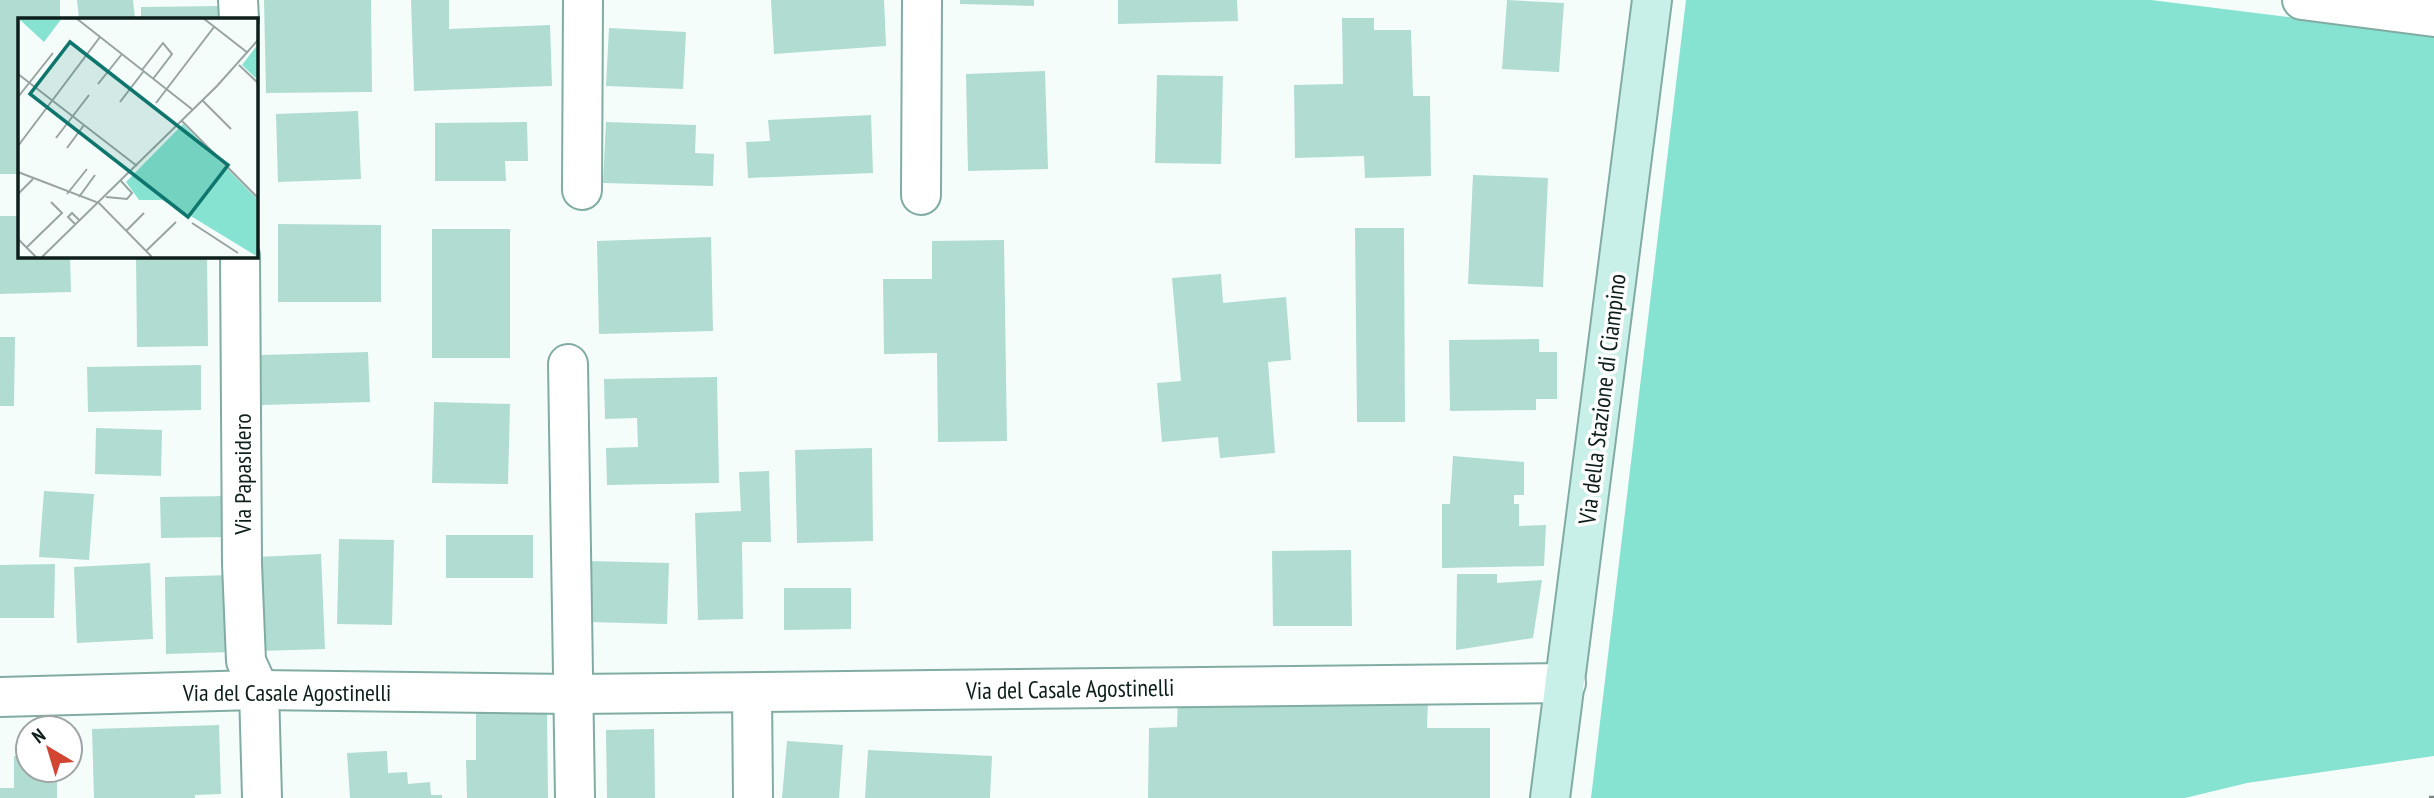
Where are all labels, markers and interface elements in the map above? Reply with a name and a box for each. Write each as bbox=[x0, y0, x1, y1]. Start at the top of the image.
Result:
inset map bbox=[18, 18, 257, 257]
street label: Via della Stazione di Ciampino bbox=[1571, 272, 1633, 527]
street label: Via Papasidero bbox=[227, 413, 258, 536]
street label: Via del Casale Agostinelli bbox=[964, 672, 1175, 706]
street label: Via del Casale Agostinelli bbox=[182, 677, 391, 708]
north arrow bbox=[14, 714, 84, 784]
text: N bbox=[27, 723, 50, 748]

